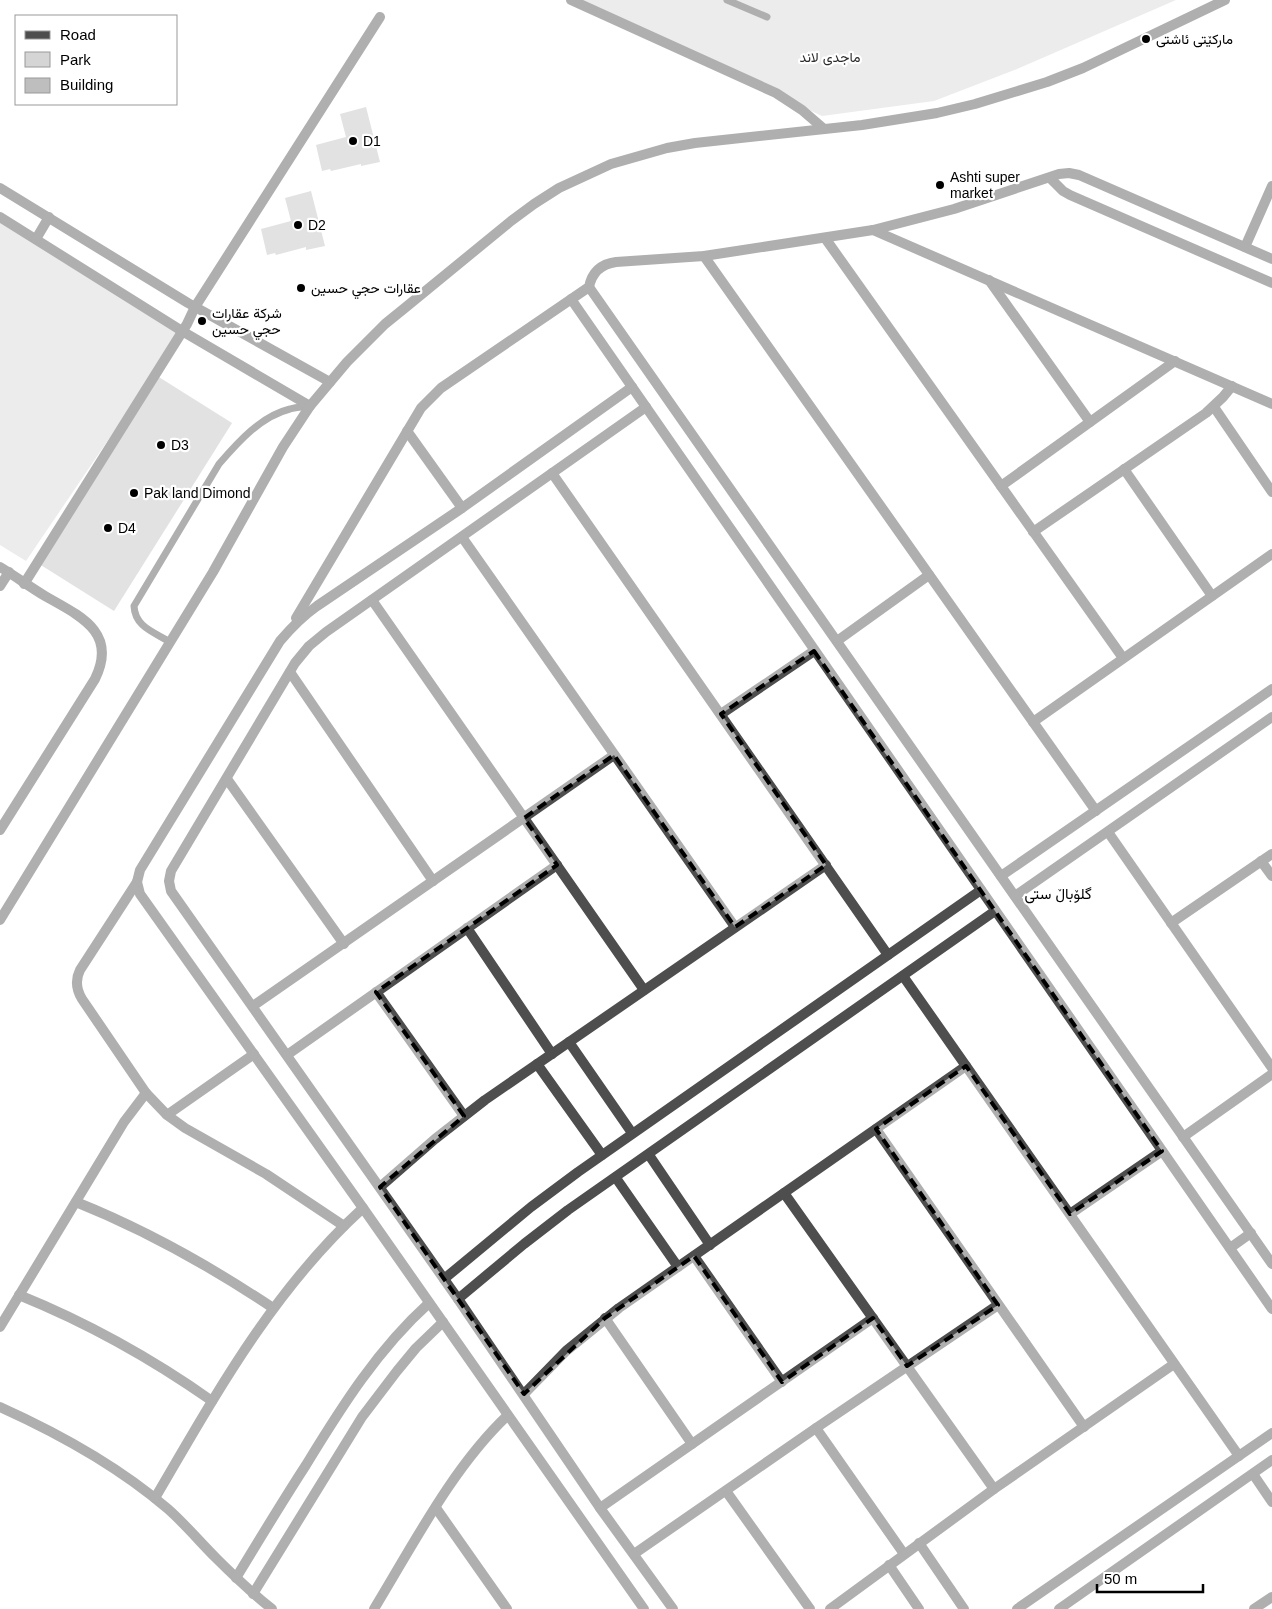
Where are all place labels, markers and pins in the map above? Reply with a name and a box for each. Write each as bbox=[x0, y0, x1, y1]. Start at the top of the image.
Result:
place label: مارکێتی ئاشتی bbox=[1156, 31, 1233, 48]
marker: مارکێتی ئاشتی bbox=[1140, 33, 1152, 45]
place label: D1 bbox=[363, 133, 381, 149]
marker: D1 bbox=[347, 135, 359, 147]
place label: Ashti super market bbox=[950, 169, 1020, 201]
marker: Ashti super market bbox=[934, 179, 946, 191]
place label: D2 bbox=[308, 217, 326, 233]
marker: D2 bbox=[292, 219, 304, 231]
place label: عقارات حجي حسين bbox=[311, 280, 421, 300]
marker: عقارات حجي حسين bbox=[295, 282, 307, 294]
place label: شرکة عقارات حجي حسين bbox=[212, 305, 282, 341]
marker: شرکة عقارات حجي حسين bbox=[196, 315, 208, 327]
place label: D3 bbox=[171, 437, 189, 453]
marker: D3 bbox=[155, 439, 167, 451]
place label: Pak land Dimond bbox=[144, 485, 251, 501]
marker: Pak land Dimond bbox=[128, 487, 140, 499]
place label: D4 bbox=[118, 520, 136, 536]
marker: D4 bbox=[102, 522, 114, 534]

